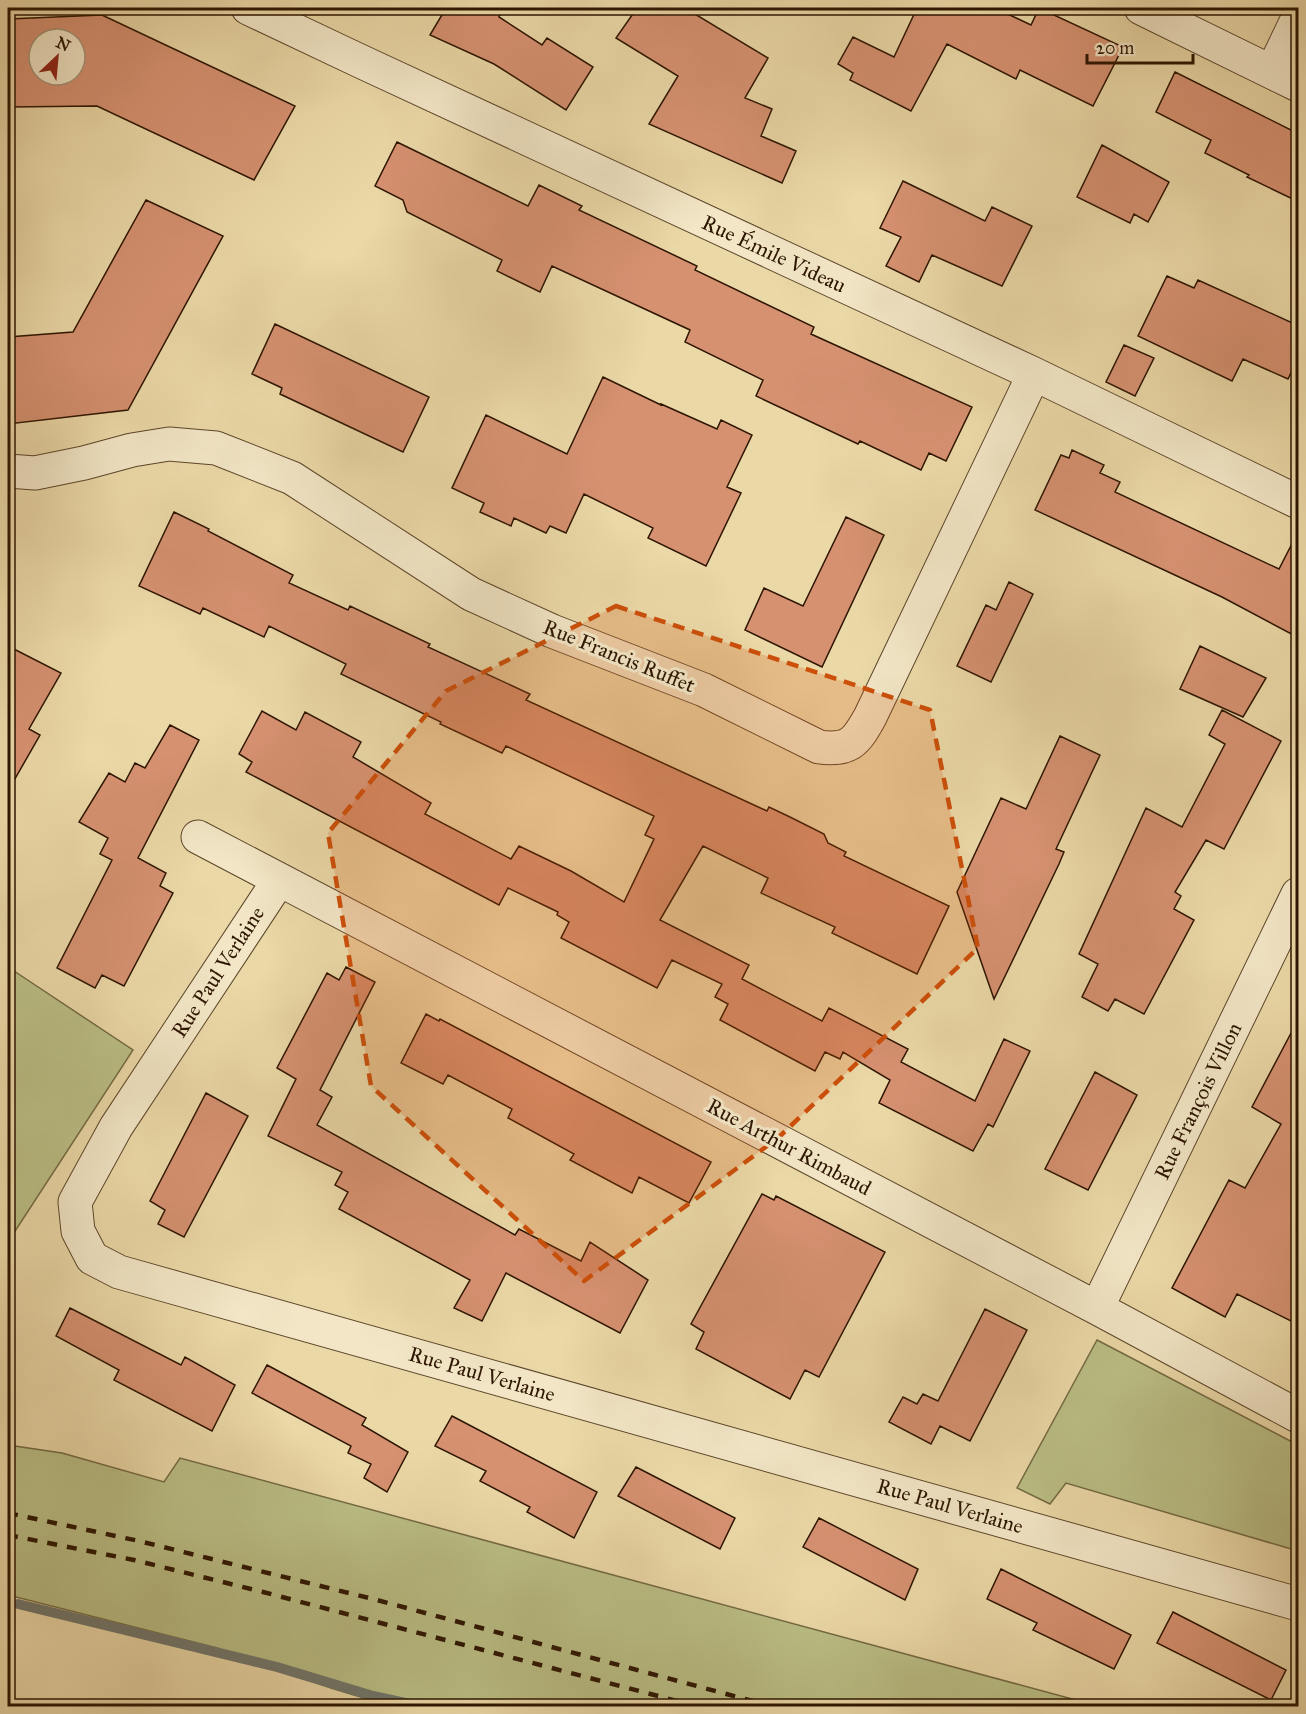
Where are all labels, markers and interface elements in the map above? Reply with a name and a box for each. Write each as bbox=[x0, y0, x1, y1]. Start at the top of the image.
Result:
north arrow bbox=[27, 27, 87, 87]
scale bar bbox=[1087, 27, 1194, 65]
text: N bbox=[53, 32, 74, 56]
text: 20 m bbox=[1096, 37, 1134, 59]
street label: Rue Émile Videau bbox=[698, 208, 851, 299]
street label: Rue Francis Ruffet bbox=[539, 614, 699, 699]
street label: Rue Paul Verlaine bbox=[166, 901, 270, 1042]
street label: Rue François Villon bbox=[1149, 1018, 1247, 1184]
street label: Rue Arthur Rimbaud bbox=[702, 1093, 876, 1202]
street label: Rue Paul Verlaine bbox=[406, 1341, 558, 1407]
street label: Rue Paul Verlaine bbox=[874, 1473, 1026, 1539]

